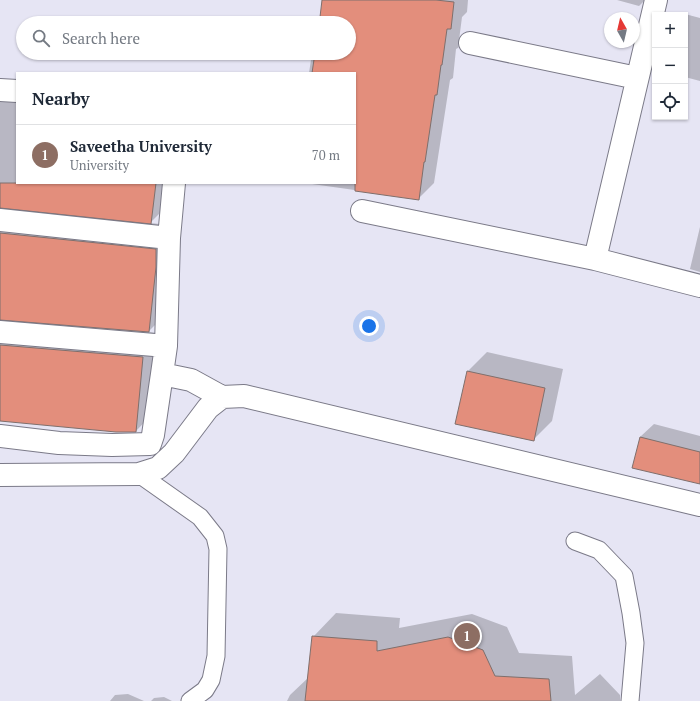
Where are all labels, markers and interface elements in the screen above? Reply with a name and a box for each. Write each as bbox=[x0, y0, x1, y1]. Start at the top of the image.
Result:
north arrow bbox=[604, 12, 640, 48]
map controls bbox=[652, 12, 688, 120]
button: + bbox=[652, 12, 688, 48]
search box bbox=[16, 16, 356, 60]
icon: search bbox=[30, 27, 52, 49]
text: Search here bbox=[62, 28, 140, 48]
button: − bbox=[652, 48, 688, 84]
button: locate bbox=[652, 84, 688, 120]
text: Nearby bbox=[32, 87, 90, 110]
text: Saveetha University bbox=[70, 136, 212, 156]
text: 1 bbox=[41, 146, 49, 164]
text: 70 m bbox=[312, 146, 340, 164]
text: University bbox=[70, 156, 129, 174]
your location bbox=[359, 316, 379, 336]
pin: 1 bbox=[454, 621, 480, 651]

